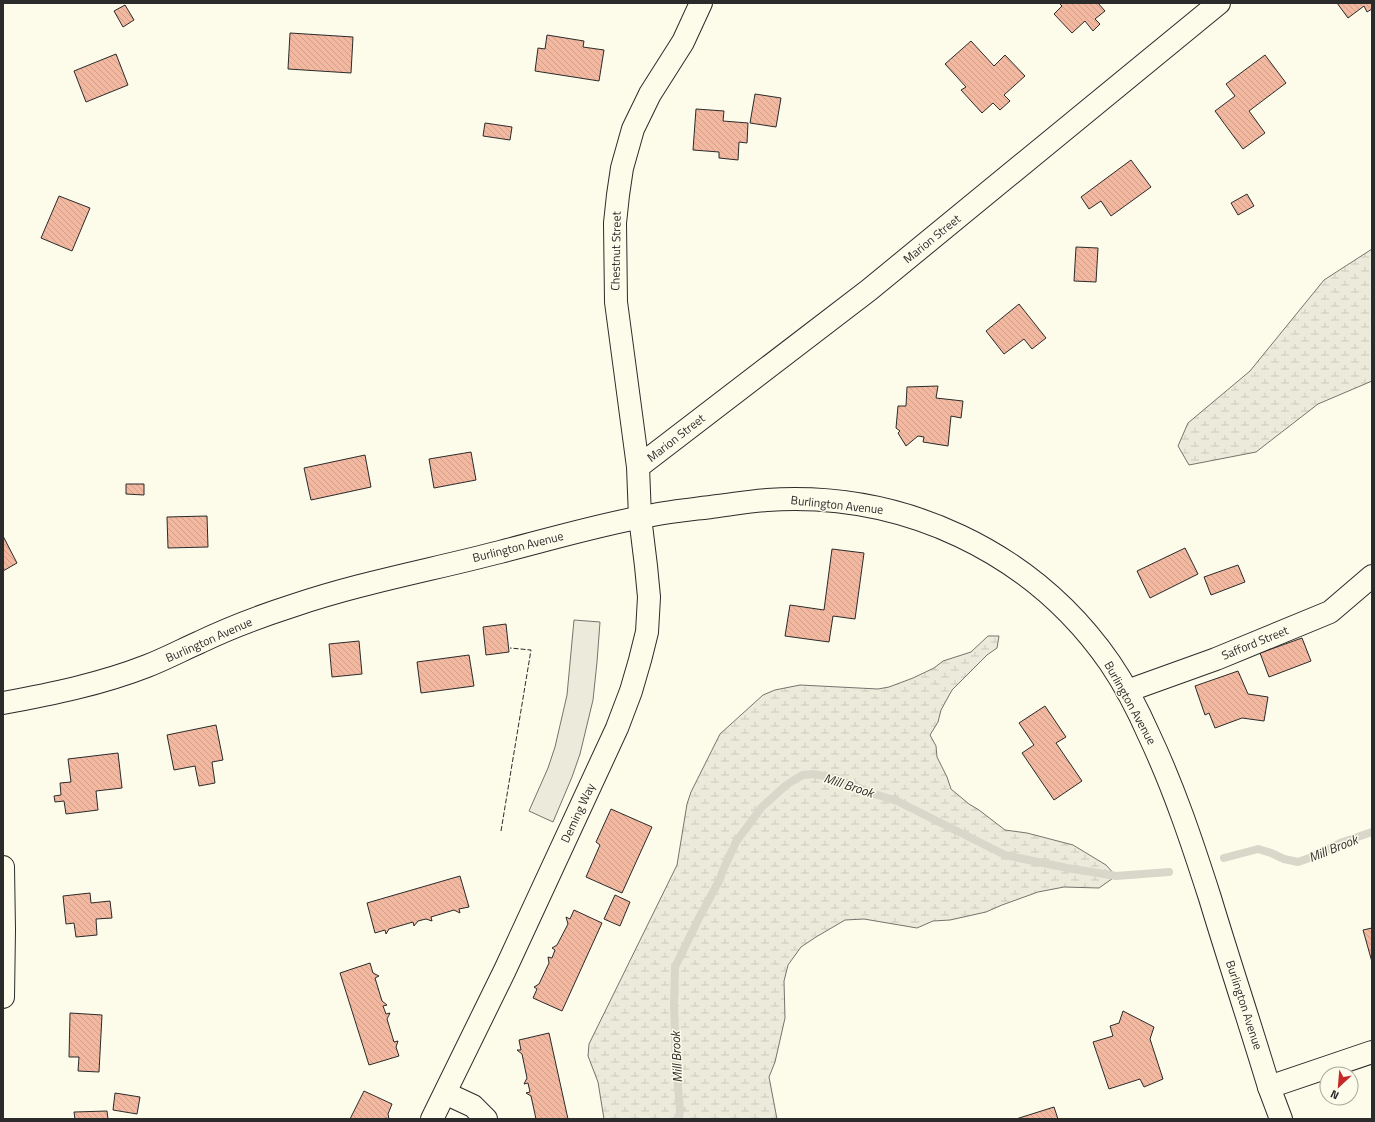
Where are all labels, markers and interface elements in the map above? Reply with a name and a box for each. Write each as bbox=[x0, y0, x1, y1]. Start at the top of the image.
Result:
street label: Marion Street bbox=[899, 209, 965, 268]
street label: Chestnut Street bbox=[605, 210, 626, 291]
street label: Marion Street bbox=[643, 408, 709, 466]
street label: Burlington Avenue bbox=[790, 490, 884, 519]
street label: Burlington Avenue bbox=[470, 526, 565, 567]
street label: Burlington Avenue bbox=[162, 612, 255, 667]
street label: Safford Street bbox=[1219, 620, 1292, 665]
street label: Burlington Avenue bbox=[1100, 657, 1161, 748]
water label: Mill Brook bbox=[821, 768, 879, 803]
street label: Deming Way bbox=[555, 780, 600, 846]
water label: Mill Brook bbox=[1305, 828, 1363, 867]
street label: Burlington Avenue bbox=[1221, 958, 1268, 1052]
water label: Mill Brook bbox=[665, 1029, 687, 1083]
north arrow bbox=[1319, 1066, 1359, 1106]
text: N bbox=[1328, 1086, 1342, 1104]

